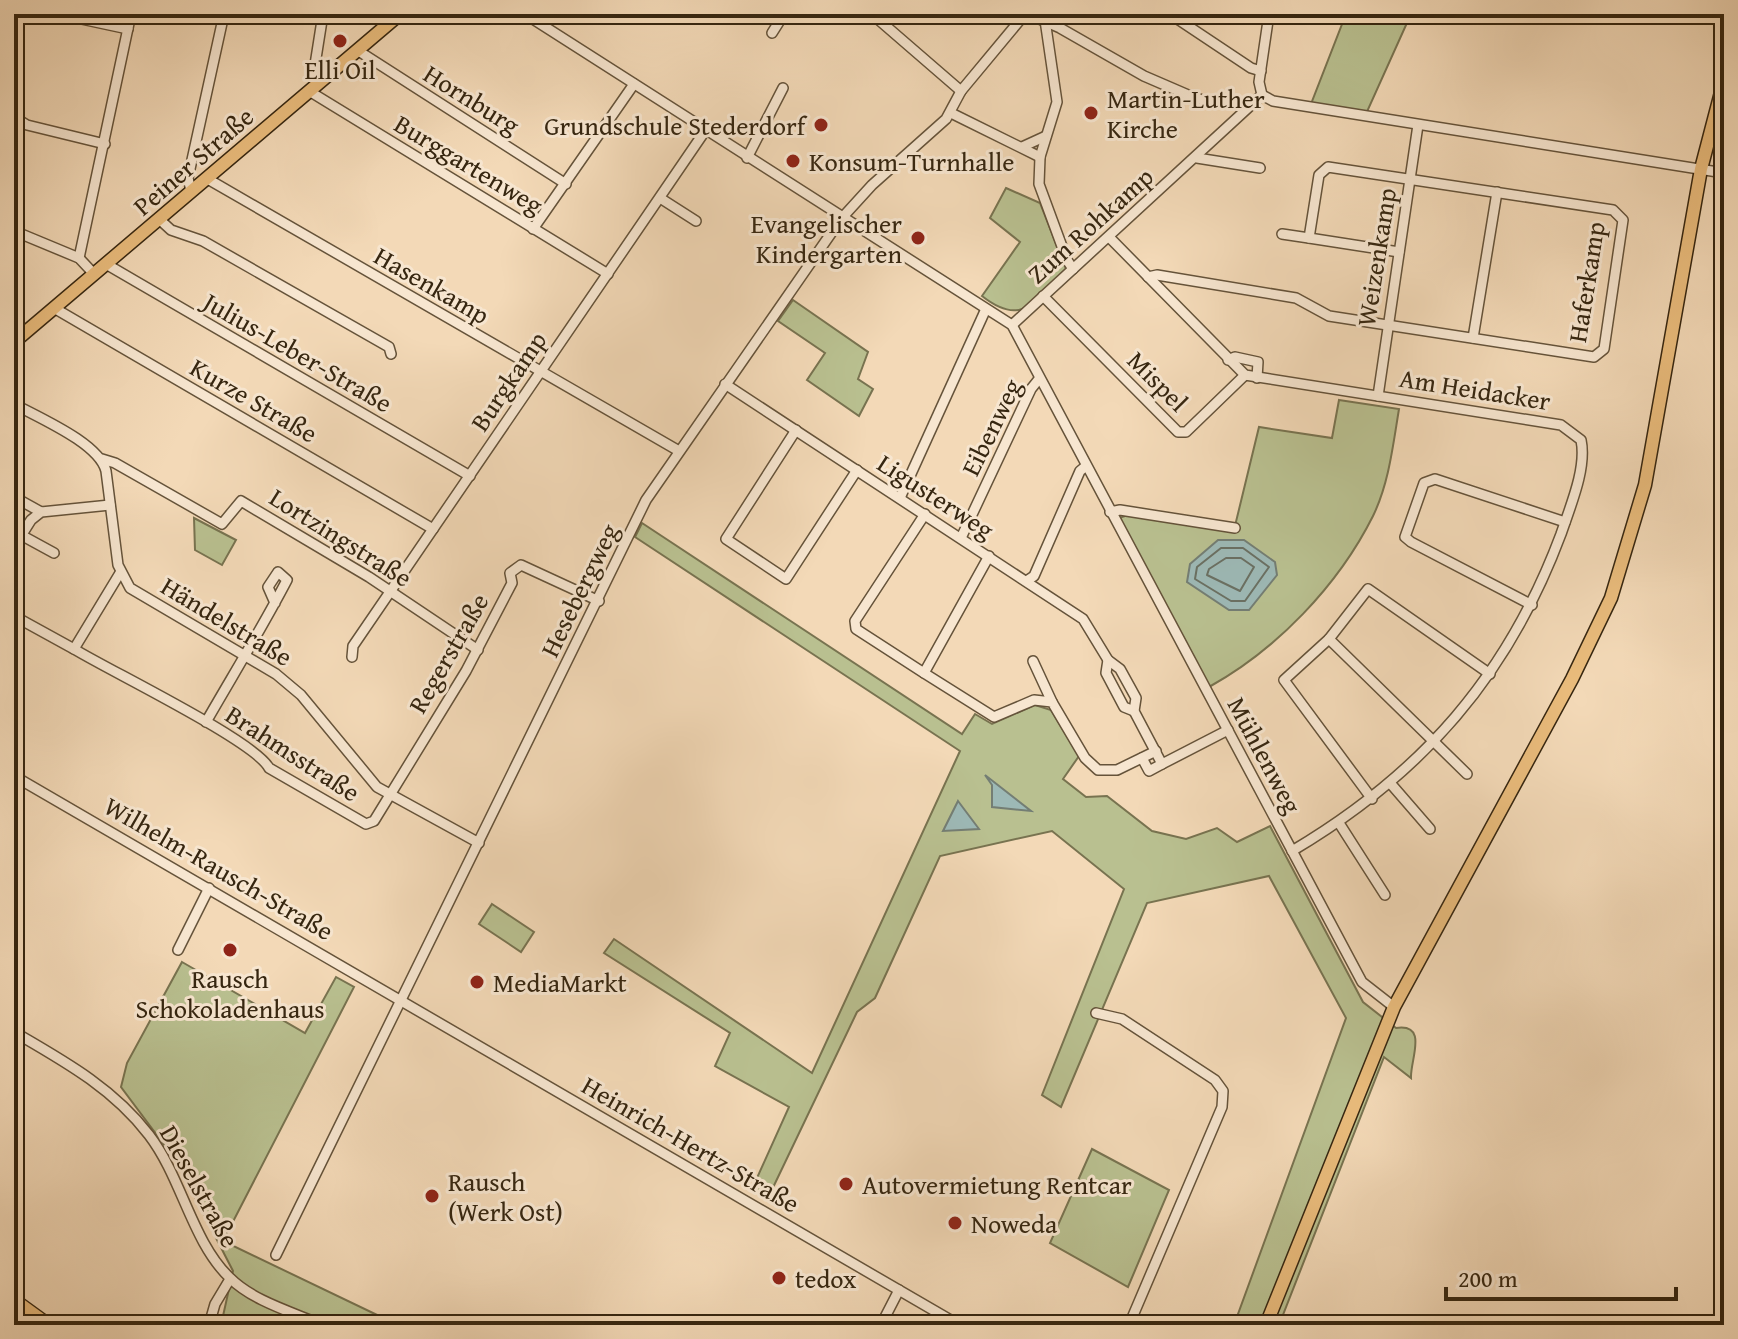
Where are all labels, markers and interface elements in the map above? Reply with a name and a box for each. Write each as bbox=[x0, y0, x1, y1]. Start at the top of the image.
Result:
marker: Elli Oil bbox=[331, 32, 349, 50]
place label: Elli Oil bbox=[304, 50, 376, 89]
street label: Hornburg bbox=[416, 54, 528, 144]
place label: Martin-Luther Kirche bbox=[1107, 79, 1265, 148]
street label: Peiner Straße bbox=[124, 97, 262, 225]
street label: Burggartenweg bbox=[387, 104, 551, 224]
marker: Martin-Luther Kirche bbox=[1082, 104, 1100, 122]
place label: Grundschule Stederdorf bbox=[544, 106, 808, 145]
marker: Grundschule Stederdorf bbox=[812, 116, 830, 134]
place label: Konsum-Turnhalle bbox=[809, 142, 1014, 181]
marker: Konsum-Turnhalle bbox=[784, 152, 802, 170]
street label: Zum Rohkamp bbox=[1018, 158, 1162, 292]
street label: Weizenkamp bbox=[1346, 185, 1406, 329]
place label: Evangelischer Kindergarten bbox=[751, 204, 902, 273]
street label: Haferkamp bbox=[1557, 219, 1615, 345]
marker: Evangelischer Kindergarten bbox=[909, 229, 927, 247]
street label: Hasenkamp bbox=[367, 236, 497, 334]
street label: Julius-Leber-Straße bbox=[194, 281, 400, 422]
street label: Burgkamp bbox=[460, 323, 556, 439]
street label: Mispel bbox=[1119, 342, 1197, 420]
street label: Kurze Straße bbox=[183, 348, 325, 452]
street label: Am Heidacker bbox=[1397, 358, 1554, 420]
street label: Eibenweg bbox=[951, 372, 1031, 482]
street label: Ligusterweg bbox=[870, 444, 1002, 548]
street label: Lortzingstraße bbox=[262, 478, 420, 596]
street label: Hesebergweg bbox=[530, 517, 628, 663]
street label: Händelstraße bbox=[154, 566, 300, 676]
street label: Regerstraße bbox=[398, 586, 498, 720]
street label: Mühlenweg bbox=[1218, 690, 1312, 820]
street label: Brahmsstraße bbox=[218, 695, 368, 811]
street label: Wilhelm-Rausch-Straße bbox=[97, 786, 341, 950]
marker: Rausch Schokoladenhaus bbox=[221, 941, 239, 959]
place label: Rausch Schokoladenhaus bbox=[135, 959, 325, 1028]
place label: MediaMarkt bbox=[493, 963, 627, 1002]
marker: MediaMarkt bbox=[468, 973, 486, 991]
street label: Heinrich-Hertz-Straße bbox=[575, 1066, 807, 1222]
street label: Dieselstraße bbox=[150, 1118, 250, 1254]
place label: Rausch (Werk Ost) bbox=[448, 1162, 563, 1231]
place label: Autovermietung Rentcar bbox=[862, 1165, 1132, 1204]
marker: Autovermietung Rentcar bbox=[837, 1175, 855, 1193]
marker: Rausch (Werk Ost) bbox=[423, 1187, 441, 1205]
place label: Noweda bbox=[971, 1204, 1058, 1243]
marker: Noweda bbox=[946, 1214, 964, 1232]
scale bar bbox=[1446, 1251, 1676, 1301]
place label: tedox bbox=[795, 1259, 857, 1298]
text: 200 m bbox=[1458, 1261, 1518, 1296]
marker: tedox bbox=[770, 1269, 788, 1287]

